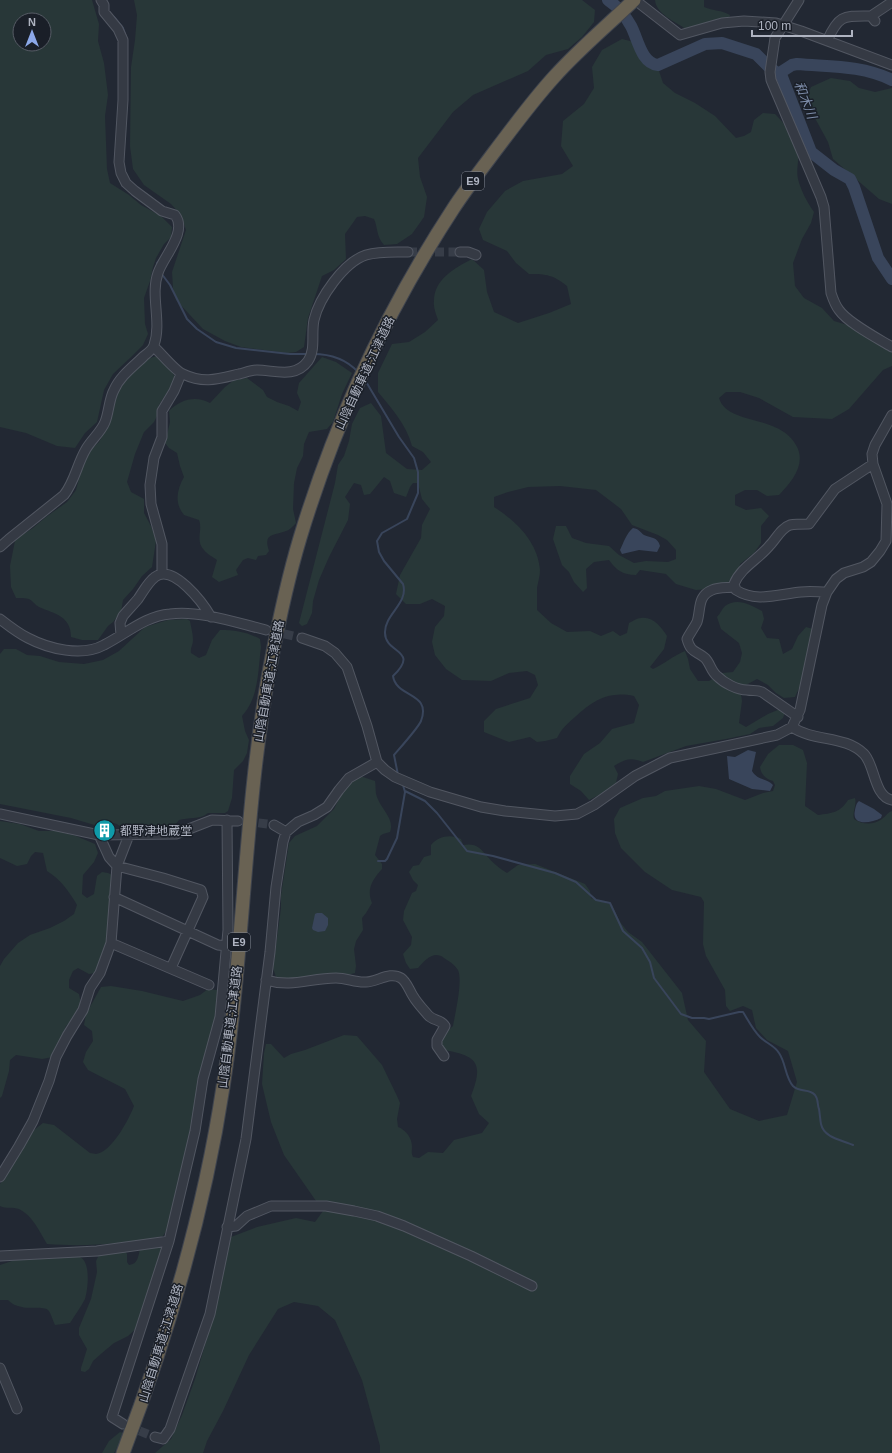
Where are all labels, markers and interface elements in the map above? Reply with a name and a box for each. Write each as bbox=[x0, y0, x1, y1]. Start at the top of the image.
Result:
north arrow bbox=[12, 12, 52, 52]
scale bar bbox=[752, 12, 852, 38]
text: N bbox=[28, 16, 36, 28]
text: 100 m bbox=[758, 19, 791, 33]
water label: 和木川 bbox=[792, 79, 820, 123]
road number: E9 bbox=[462, 172, 484, 190]
street label: 山陰自動車道;江津道路 bbox=[333, 314, 397, 432]
street label: 山陰自動車道;江津道路 bbox=[251, 619, 287, 743]
building icon: 都野津地蔵堂 bbox=[91, 818, 117, 844]
place label: 都野津地蔵堂 bbox=[120, 824, 192, 838]
road number: E9 bbox=[228, 933, 250, 951]
street label: 山陰自動車道;江津道路 bbox=[216, 965, 244, 1089]
street label: 山陰自動車道;江津道路 bbox=[136, 1282, 186, 1404]

